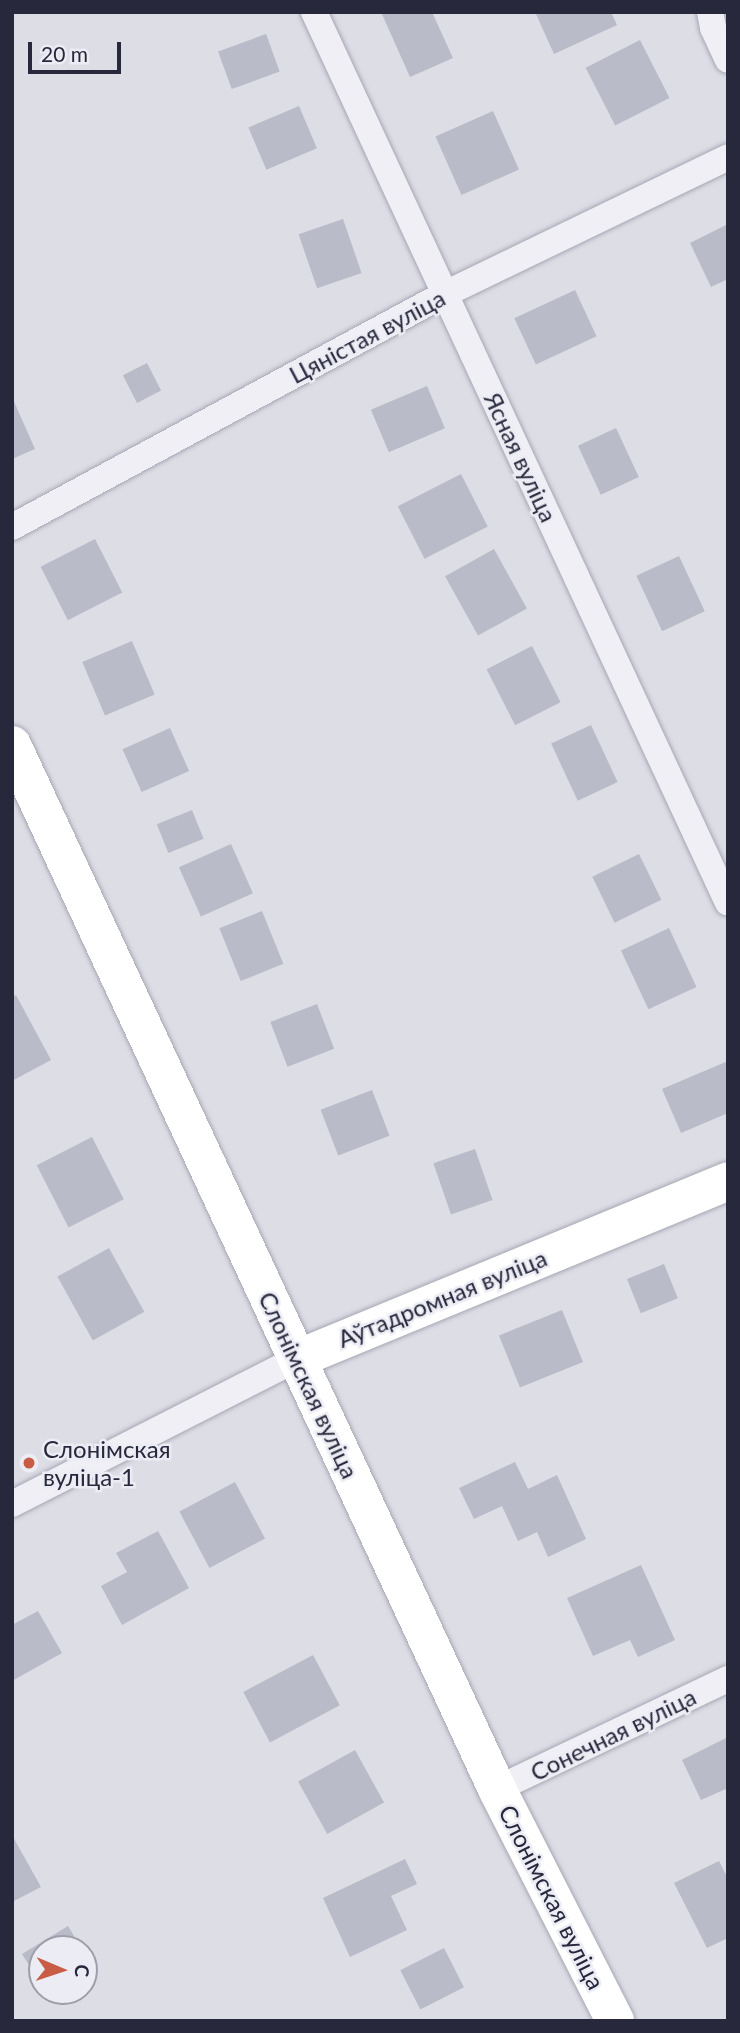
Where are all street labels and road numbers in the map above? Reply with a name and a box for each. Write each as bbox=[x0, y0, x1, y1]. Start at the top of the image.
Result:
street label: Цяністая вуліца bbox=[284, 283, 450, 389]
street label: Ясная вуліца bbox=[478, 388, 564, 526]
street label: Аўтадромная вуліца bbox=[333, 1243, 551, 1353]
street label: Слонімская вуліца bbox=[253, 1287, 365, 1483]
street label: Сонечная вуліца bbox=[526, 1682, 700, 1786]
street label: Слонімская вуліца bbox=[493, 1800, 611, 1994]

